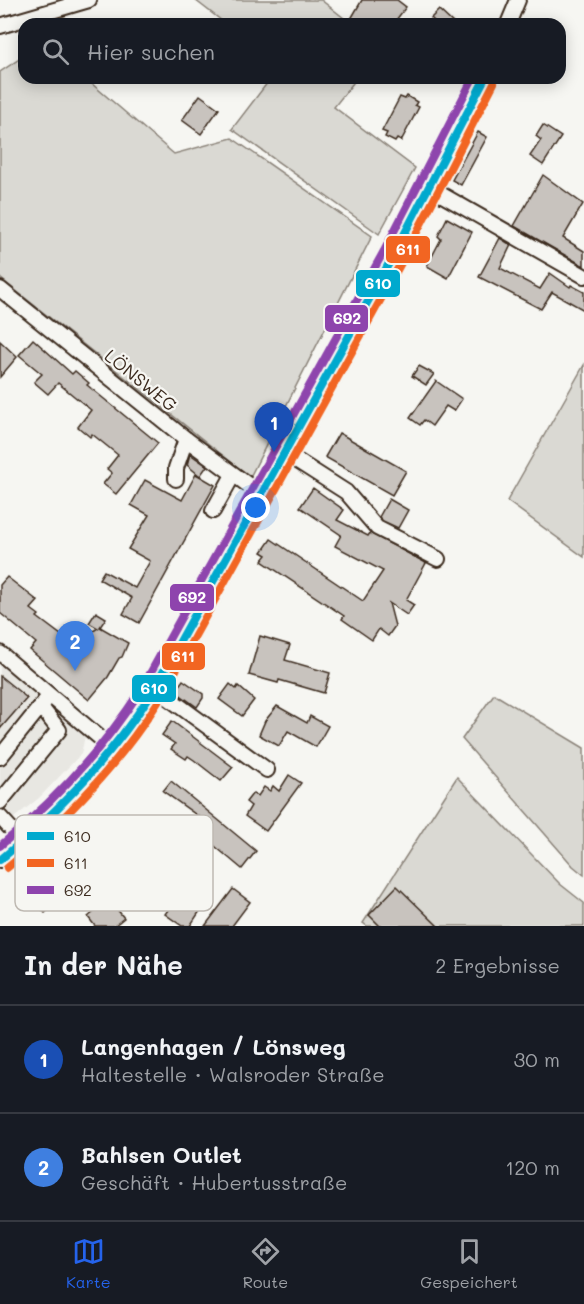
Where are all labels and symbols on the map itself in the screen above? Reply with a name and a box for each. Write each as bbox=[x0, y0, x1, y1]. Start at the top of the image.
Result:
line badge: 611 bbox=[385, 235, 431, 264]
text: 611 bbox=[396, 238, 420, 259]
line badge: 610 bbox=[355, 269, 401, 298]
text: 610 bbox=[364, 272, 392, 293]
line badge: 692 bbox=[324, 304, 369, 333]
text: 692 bbox=[333, 307, 361, 328]
street label: LÖNSWEG bbox=[100, 343, 182, 417]
pin: 1 bbox=[254, 402, 294, 452]
your location bbox=[241, 493, 270, 522]
line badge: 692 bbox=[169, 583, 215, 612]
text: 692 bbox=[178, 586, 206, 607]
pin: 2 bbox=[56, 622, 94, 671]
line badge: 611 bbox=[161, 642, 206, 671]
text: 611 bbox=[171, 645, 195, 666]
line badge: 610 bbox=[131, 674, 177, 703]
text: 610 bbox=[140, 677, 168, 698]
legend bbox=[15, 815, 213, 911]
text: 610 bbox=[64, 825, 91, 846]
text: 611 bbox=[64, 852, 88, 873]
text: 692 bbox=[64, 879, 92, 900]

